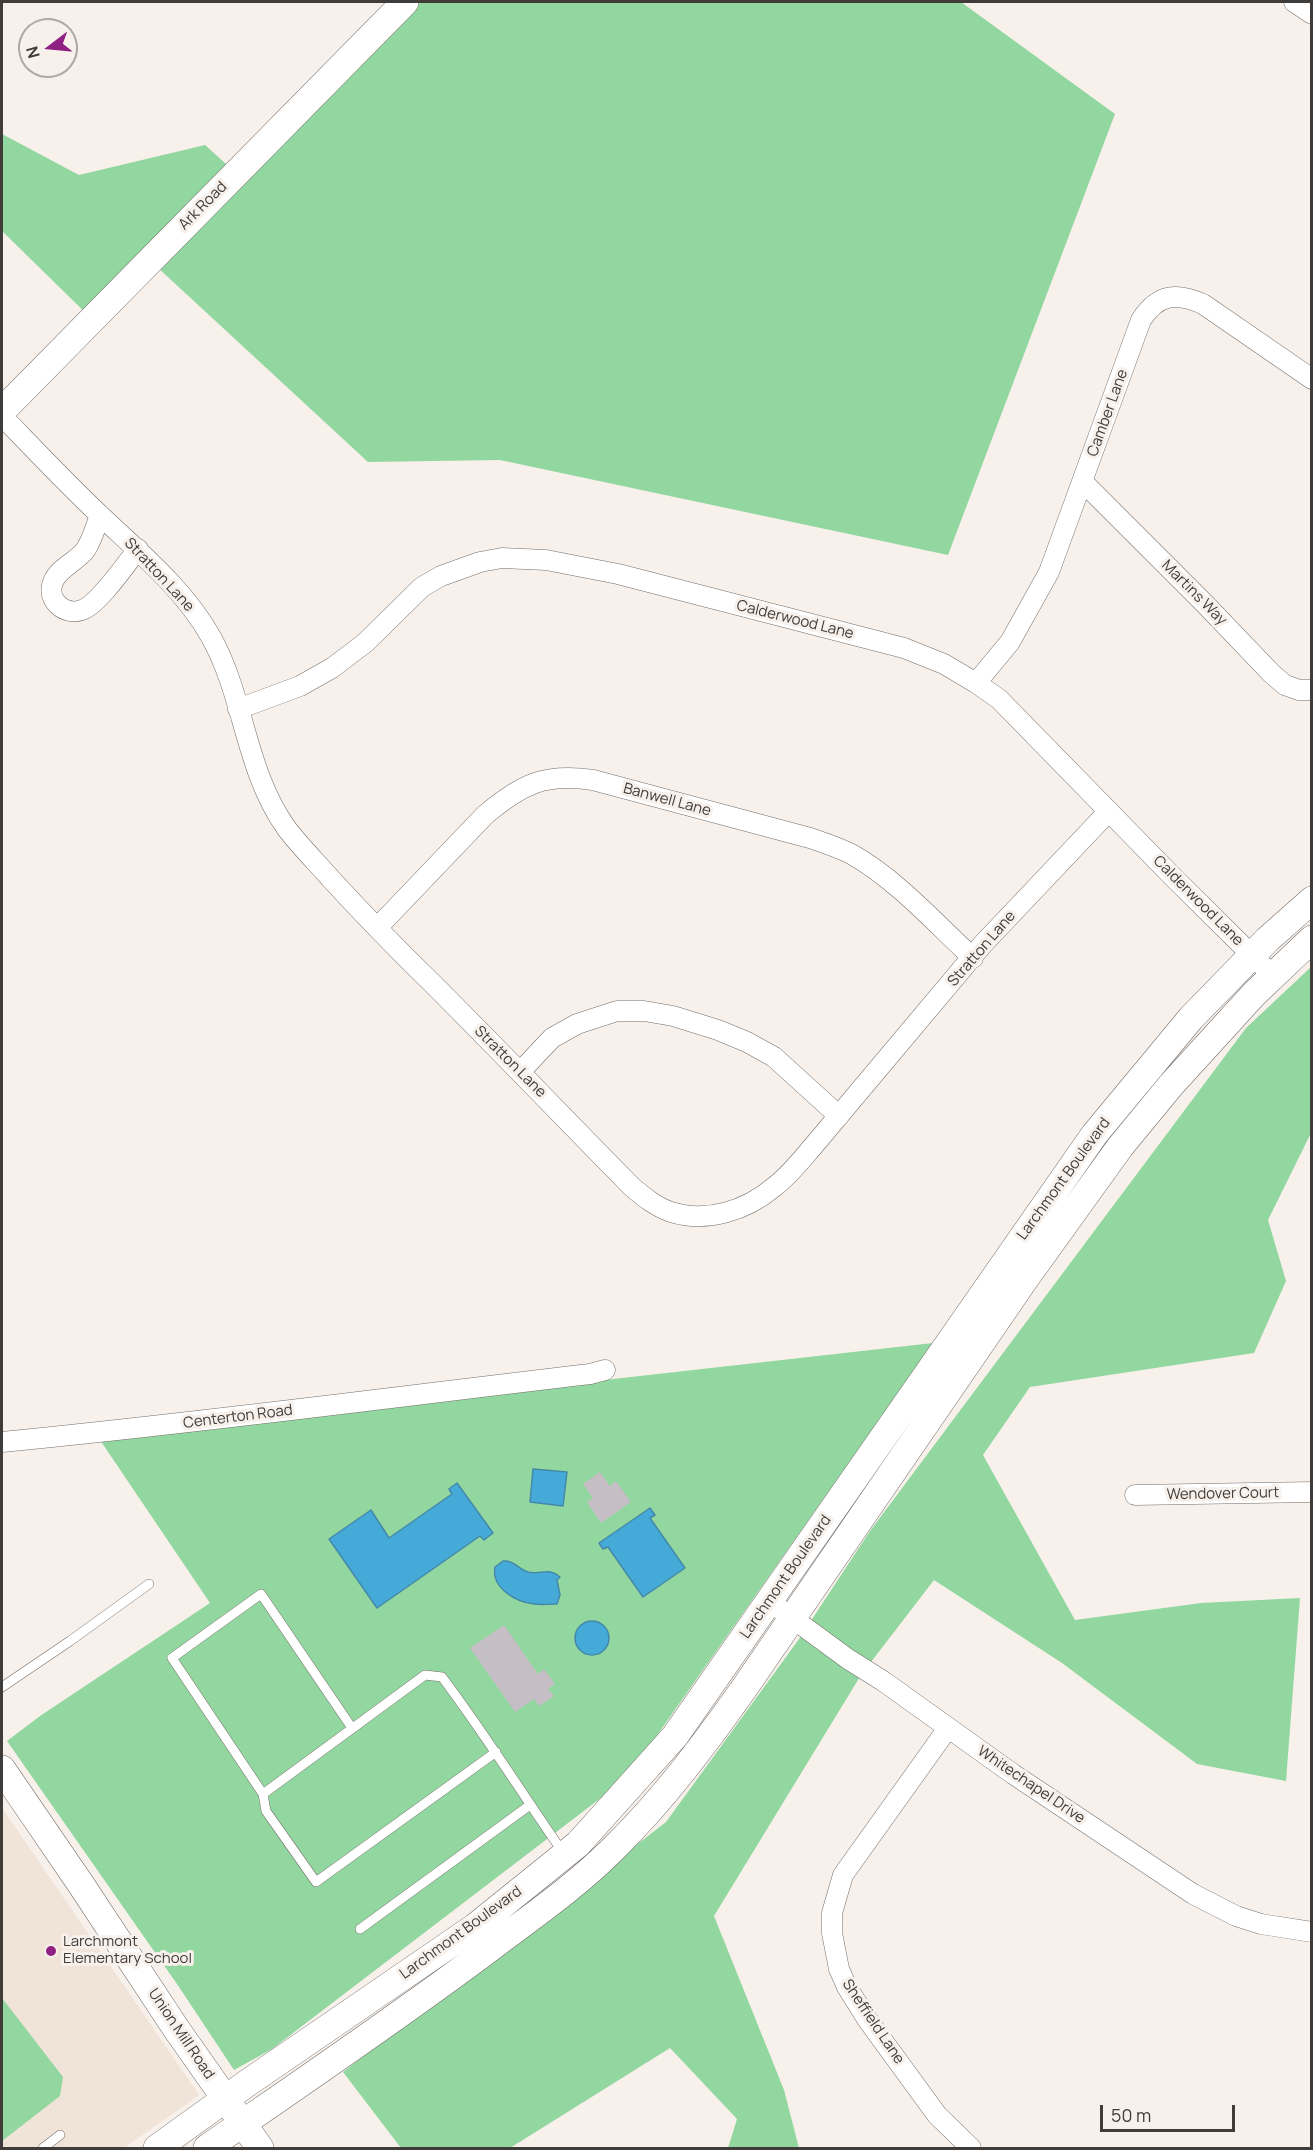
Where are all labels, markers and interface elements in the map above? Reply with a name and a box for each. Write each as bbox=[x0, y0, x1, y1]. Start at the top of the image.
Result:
north arrow bbox=[18, 18, 78, 78]
text: N bbox=[20, 44, 45, 61]
street label: Ark Road bbox=[175, 178, 231, 234]
street label: Camber Lane bbox=[1084, 367, 1132, 459]
street label: Stratton Lane bbox=[120, 534, 198, 616]
street label: Martins Way bbox=[1158, 557, 1230, 629]
street label: Calderwood Lane bbox=[735, 597, 855, 643]
street label: Banwell Lane bbox=[621, 780, 713, 820]
street label: Calderwood Lane bbox=[1149, 852, 1247, 950]
street label: Stratton Lane bbox=[944, 908, 1020, 990]
street label: Stratton Lane bbox=[470, 1022, 550, 1102]
street label: Larchmont Boulevard bbox=[1014, 1114, 1114, 1244]
street label: Centerton Road bbox=[182, 1401, 294, 1433]
street label: Wendover Court bbox=[1167, 1484, 1279, 1504]
street label: Larchmont Boulevard bbox=[737, 1512, 835, 1642]
street label: Whitechapel Drive bbox=[974, 1742, 1088, 1828]
street label: Larchmont Boulevard bbox=[396, 1883, 526, 1983]
place label: Larchmont Elementary School bbox=[63, 1933, 192, 1968]
marker: Larchmont Elementary School bbox=[44, 1944, 58, 1958]
street label: Sheffield Lane bbox=[838, 1976, 908, 2068]
street label: Union Mill Road bbox=[144, 1985, 218, 2083]
scale bar bbox=[1103, 2093, 1238, 2131]
text: 50 m bbox=[1111, 2103, 1151, 2127]

